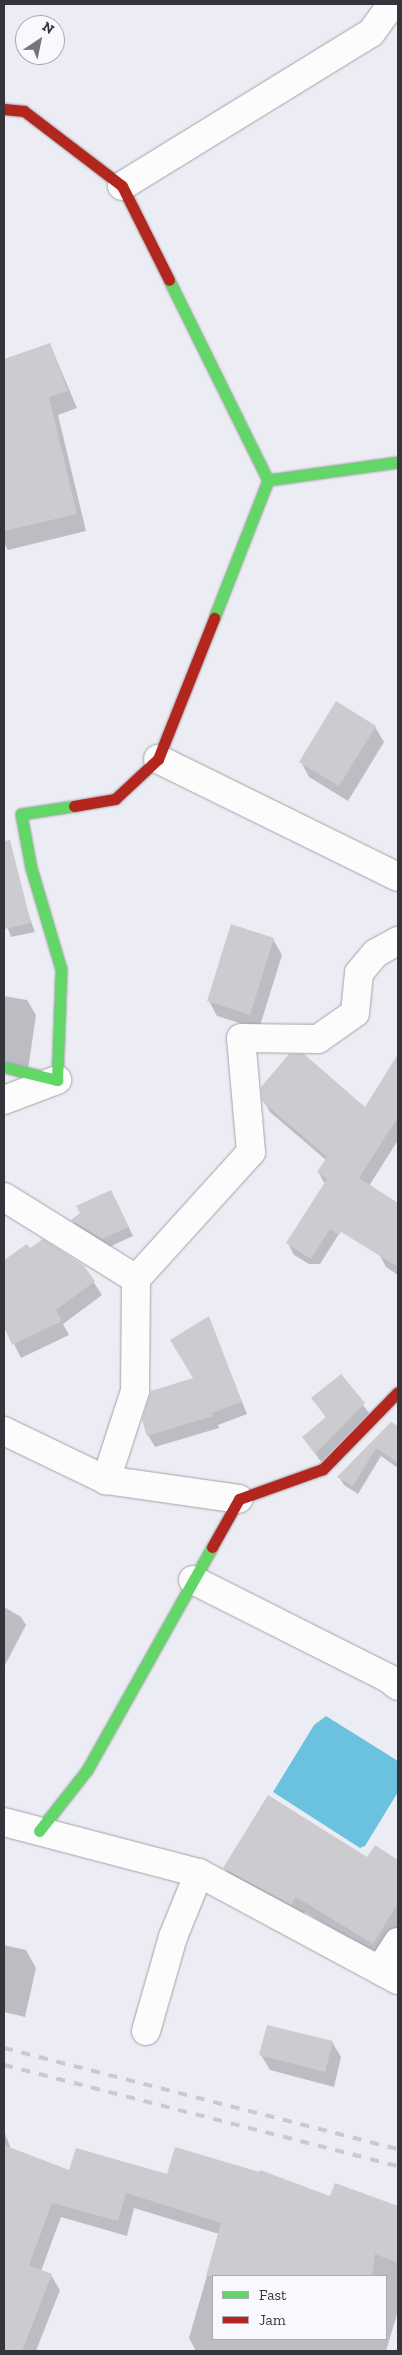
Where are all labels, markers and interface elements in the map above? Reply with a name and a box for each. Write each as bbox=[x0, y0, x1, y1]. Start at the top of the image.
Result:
north arrow bbox=[15, 15, 65, 65]
text: N bbox=[39, 18, 57, 38]
legend bbox=[212, 2275, 387, 2340]
text: Fast bbox=[259, 2286, 287, 2304]
text: Jam bbox=[259, 2311, 286, 2329]

